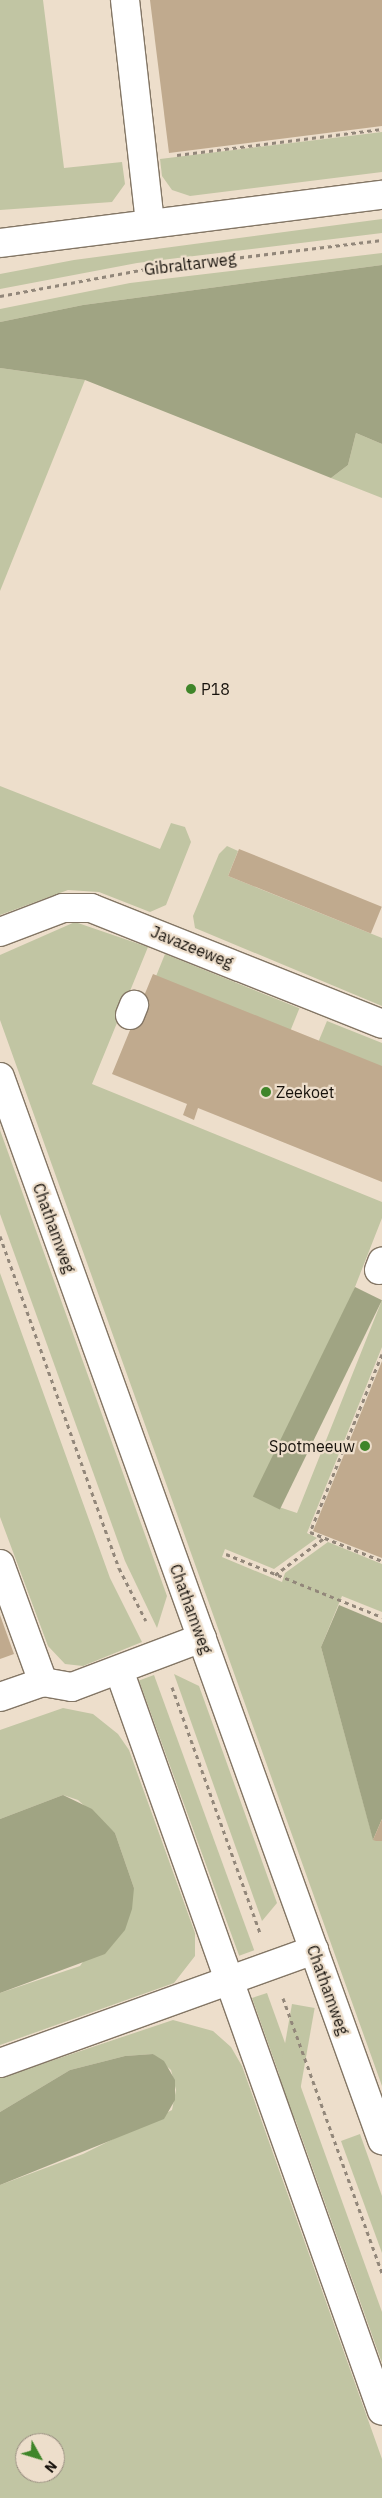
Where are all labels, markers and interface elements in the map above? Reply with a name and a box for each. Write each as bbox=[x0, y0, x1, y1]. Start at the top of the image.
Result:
street label: Gibraltarweg bbox=[143, 249, 237, 279]
place label: P18 bbox=[201, 679, 230, 699]
marker: P18 bbox=[185, 683, 197, 695]
street label: Javazeeweg bbox=[148, 922, 236, 972]
place label: Zeekoet bbox=[276, 1082, 334, 1102]
marker: Zeekoet bbox=[260, 1086, 272, 1098]
street label: Chathamweg bbox=[29, 1180, 79, 1276]
place label: Spotmeeuw bbox=[269, 1436, 355, 1456]
marker: Spotmeeuw bbox=[359, 1440, 371, 1452]
street label: Chathamweg bbox=[166, 1561, 216, 1657]
street label: Chathamweg bbox=[303, 1942, 353, 2038]
north arrow bbox=[15, 2433, 65, 2483]
text: N bbox=[41, 2457, 61, 2476]

